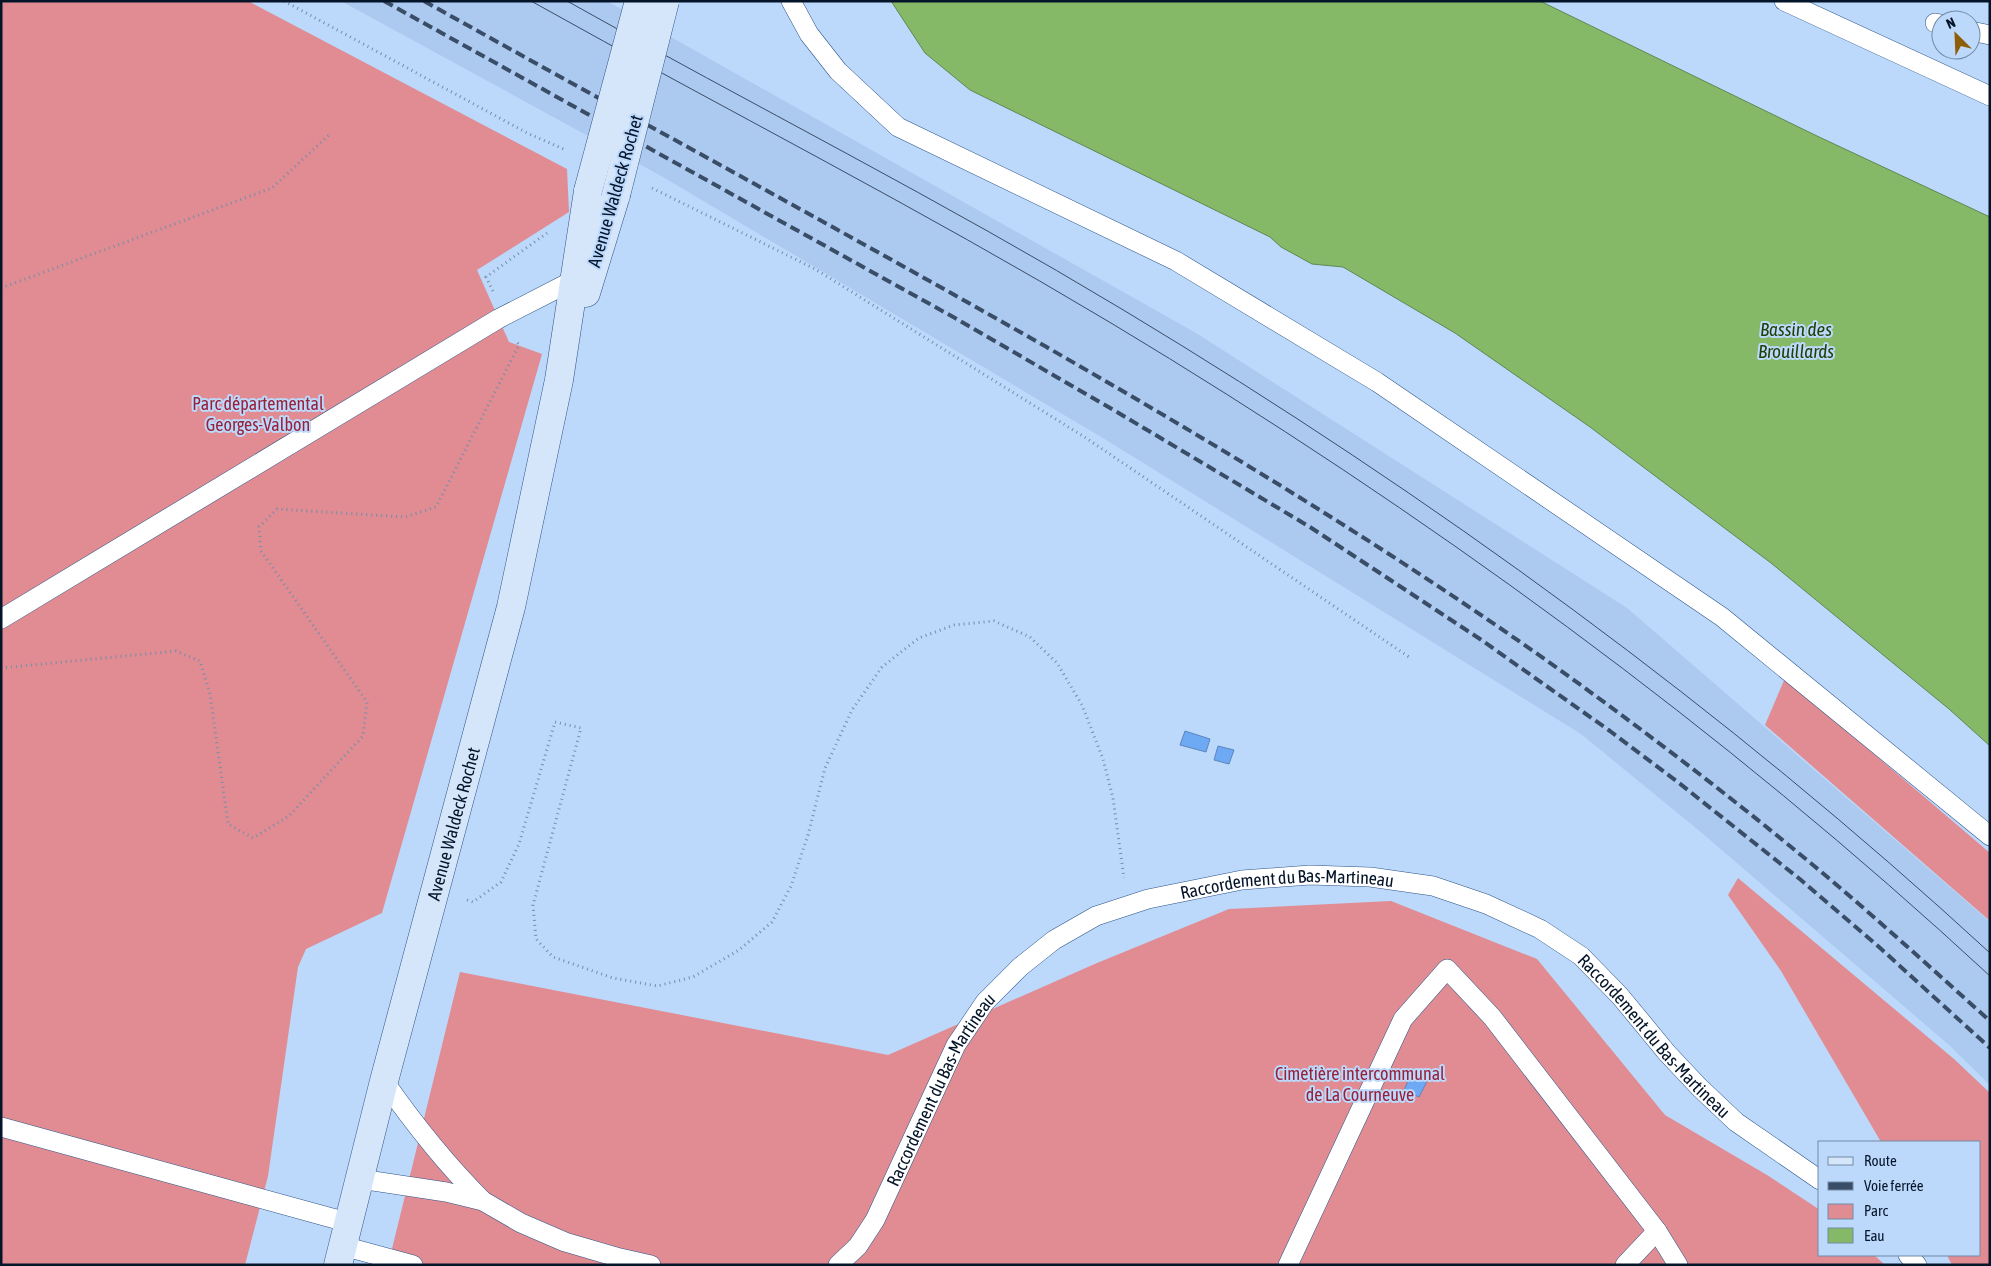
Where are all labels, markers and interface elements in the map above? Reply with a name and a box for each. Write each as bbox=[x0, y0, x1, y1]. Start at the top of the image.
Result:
north arrow bbox=[1931, 10, 1981, 60]
text: N bbox=[1944, 14, 1958, 32]
street label: Avenue Waldeck Rochet bbox=[583, 112, 647, 270]
water label: Bassin des Brouillards bbox=[1758, 318, 1834, 362]
park label: Parc départemental Georges-Valbon bbox=[192, 393, 324, 435]
street label: Avenue Waldeck Rochet bbox=[422, 745, 483, 903]
street label: Raccordement du Bas-Martineau bbox=[1178, 864, 1395, 903]
street label: Raccordement du Bas-Martineau bbox=[1574, 949, 1735, 1122]
street label: Raccordement du Bas-Martineau bbox=[882, 988, 999, 1189]
park label: Cimetière intercommunal de La Courneuve bbox=[1275, 1063, 1445, 1105]
legend bbox=[1818, 1141, 1981, 1256]
text: Route bbox=[1864, 1152, 1897, 1169]
text: Voie ferrée bbox=[1864, 1177, 1924, 1194]
text: Parc bbox=[1864, 1202, 1888, 1219]
text: Eau bbox=[1864, 1227, 1885, 1244]

